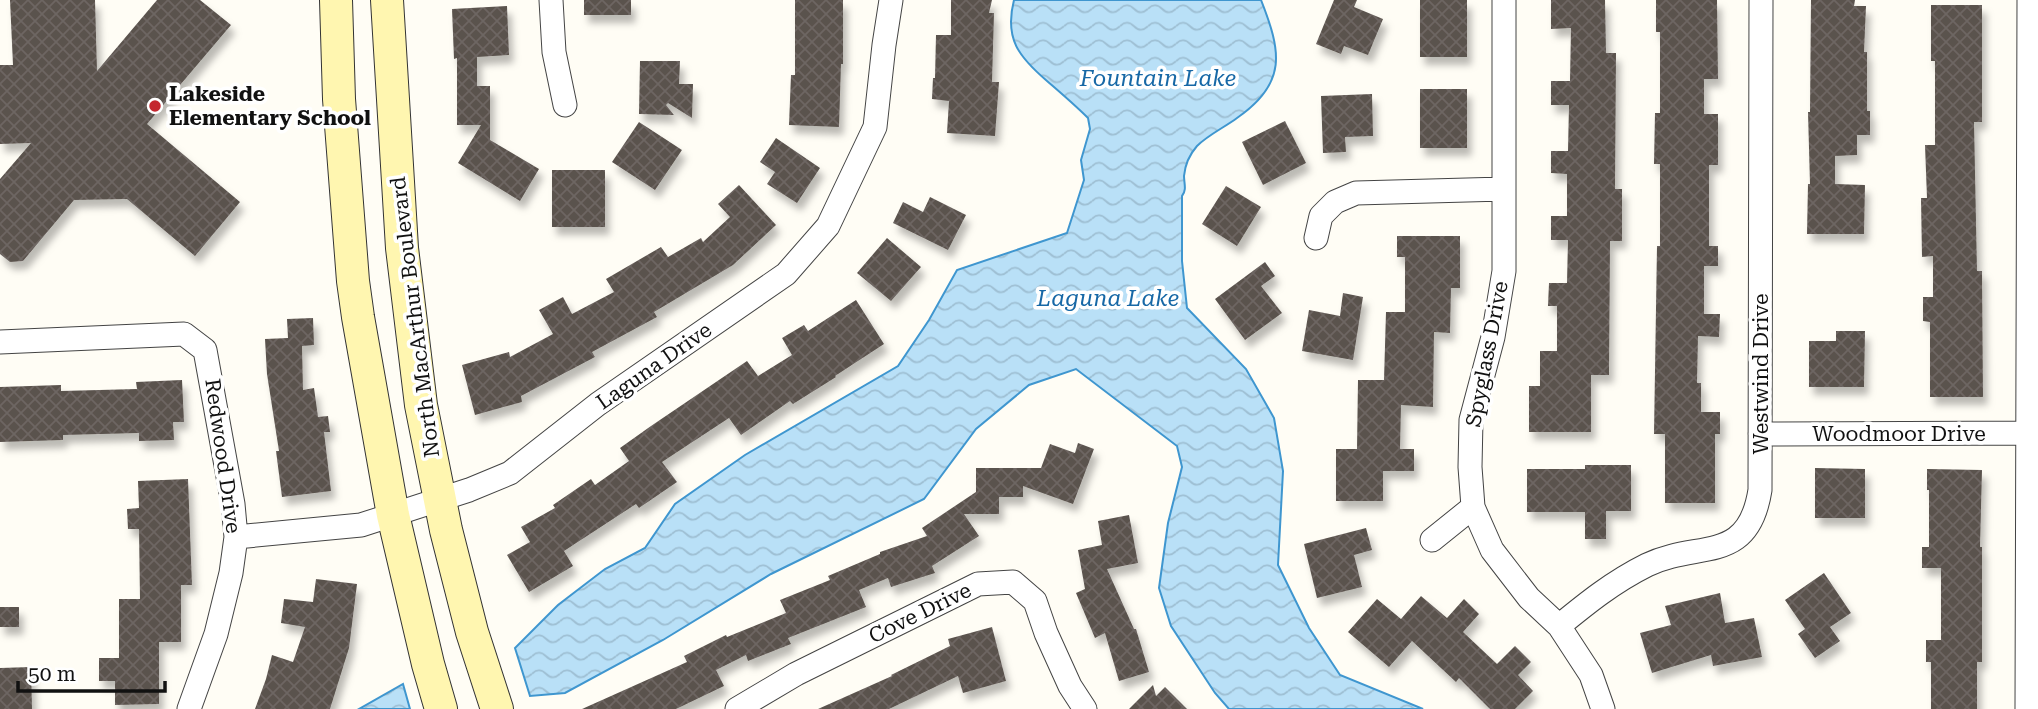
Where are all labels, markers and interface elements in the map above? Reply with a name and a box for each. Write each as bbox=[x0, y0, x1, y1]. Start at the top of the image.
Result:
water label: Fountain Lake bbox=[1079, 65, 1236, 92]
place label: Lakeside Elementary School bbox=[169, 82, 371, 130]
marker: Lakeside Elementary School bbox=[147, 98, 163, 114]
street label: North MacArthur Boulevard bbox=[386, 175, 444, 459]
street label: Spyglass Drive bbox=[1461, 279, 1513, 429]
water label: Laguna Lake bbox=[1036, 285, 1179, 312]
street label: Westwind Drive bbox=[1749, 293, 1773, 455]
street label: Laguna Drive bbox=[592, 318, 716, 414]
street label: Redwood Drive bbox=[200, 377, 246, 535]
street label: Woodmoor Drive bbox=[1812, 422, 1986, 446]
street label: Cove Drive bbox=[865, 578, 975, 648]
scale bar bbox=[18, 650, 164, 694]
text: 50 m bbox=[28, 662, 76, 686]

